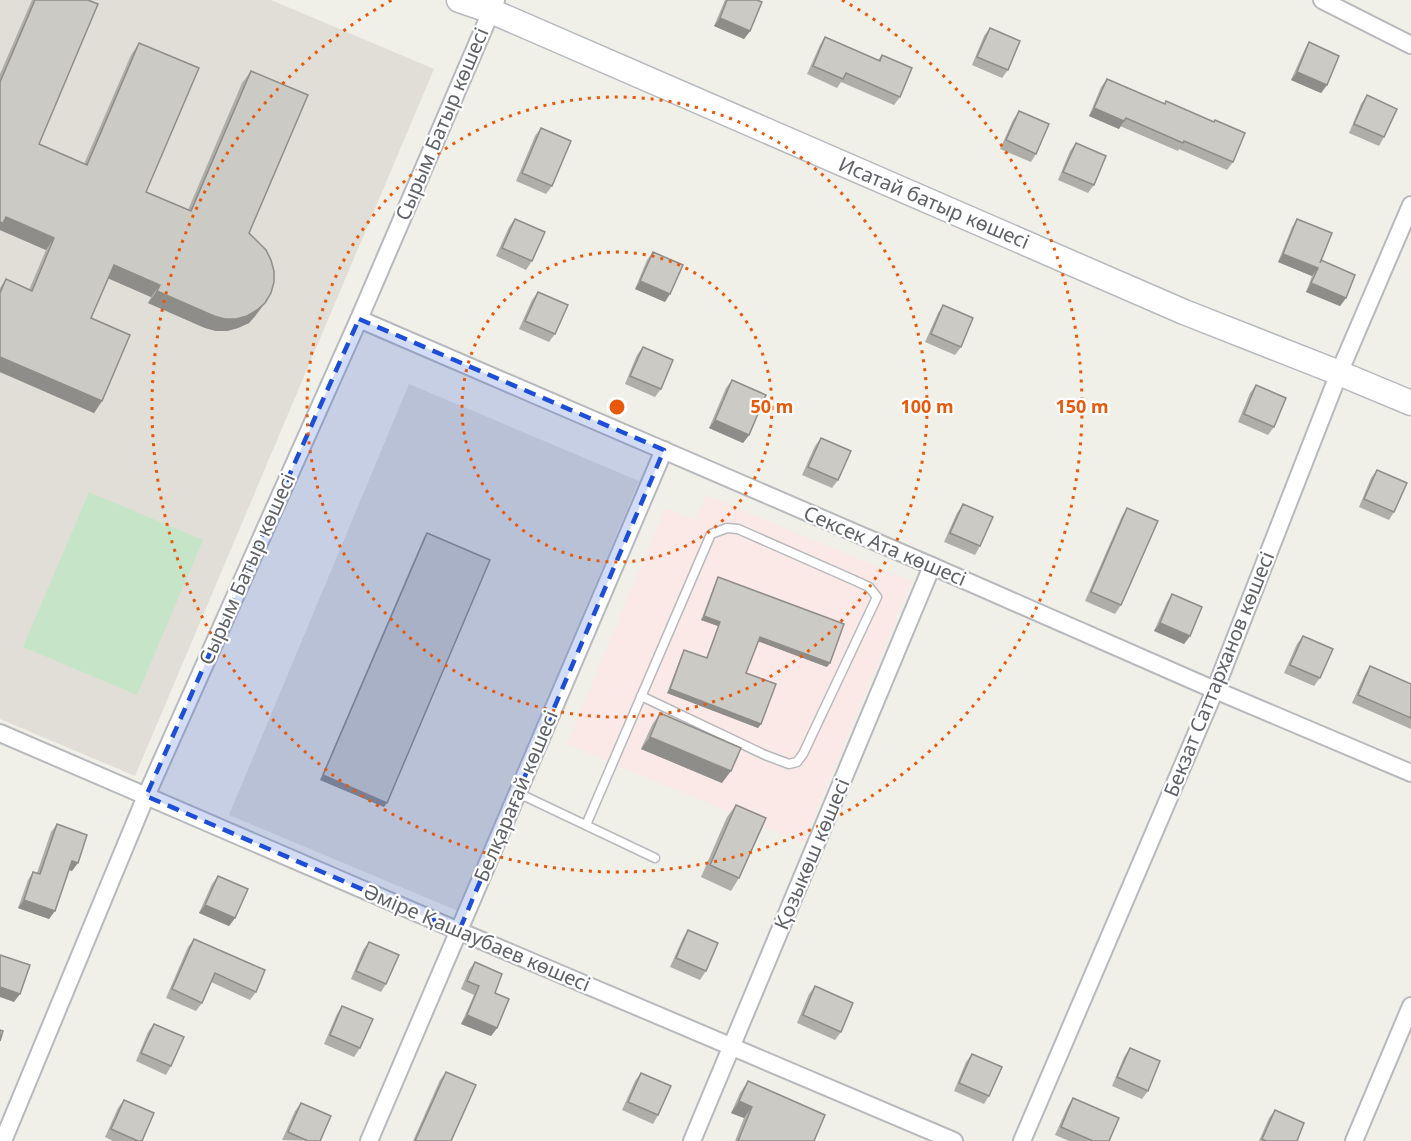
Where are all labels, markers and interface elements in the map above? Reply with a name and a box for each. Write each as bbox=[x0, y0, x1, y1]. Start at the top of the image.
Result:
street label: Сырым Батыр көшесі bbox=[389, 23, 494, 224]
street label: Исатай батыр көшесі bbox=[835, 150, 1034, 255]
text: 50 m bbox=[751, 394, 793, 418]
text: 100 m bbox=[900, 394, 954, 418]
text: 150 m bbox=[1055, 394, 1109, 418]
centre of rings bbox=[607, 397, 627, 417]
street label: Сырым Батыр көшесі bbox=[192, 469, 301, 669]
street label: Сексек Ата көшесі bbox=[800, 499, 971, 592]
street label: Бекзат Саттарханов көшесі bbox=[1157, 547, 1280, 800]
street label: Белқарағай көшесі bbox=[467, 706, 564, 886]
street label: Қозыкөш көшесі bbox=[767, 774, 856, 934]
street label: Әміре Қашаубаев көшесі bbox=[360, 877, 595, 998]

